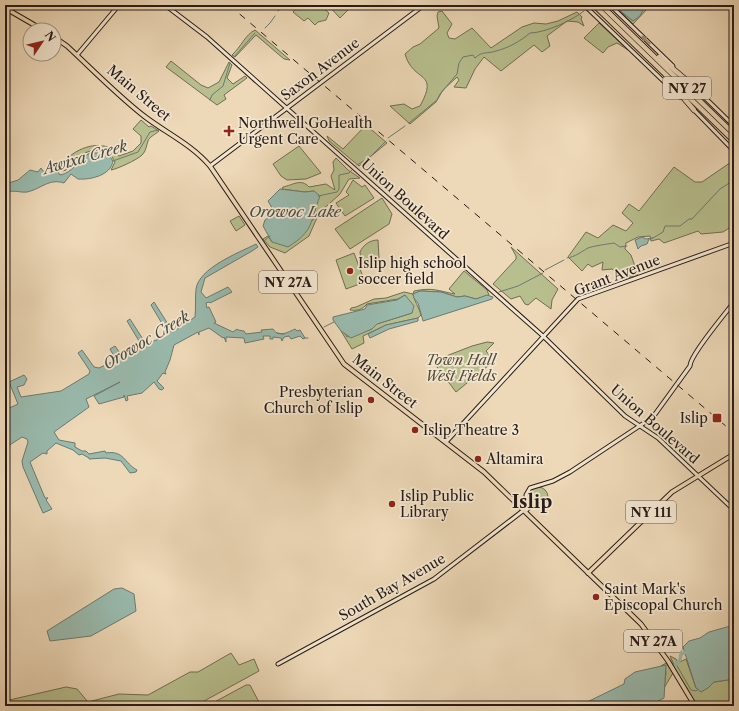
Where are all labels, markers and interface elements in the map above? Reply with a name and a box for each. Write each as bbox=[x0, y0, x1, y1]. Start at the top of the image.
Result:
north arrow bbox=[22, 22, 62, 62]
text: N bbox=[42, 28, 59, 45]
street label: Saxon Avenue bbox=[277, 33, 363, 104]
one-way arrow bbox=[641, 36, 651, 45]
street label: Main Street bbox=[103, 61, 175, 125]
road number: NY 27 bbox=[663, 77, 711, 99]
place label: Northwell GoHealth Urgent Care bbox=[238, 114, 373, 148]
marker: Northwell GoHealth Urgent Care bbox=[223, 125, 235, 137]
water label: Awixa Creek bbox=[39, 136, 130, 179]
street label: Union Boulevard bbox=[357, 155, 453, 243]
water label: Orowoc Lake bbox=[249, 202, 342, 221]
street label: Grant Avenue bbox=[571, 250, 663, 300]
place label: Islip high school soccer field bbox=[358, 254, 467, 288]
marker: Islip high school soccer field bbox=[345, 266, 355, 276]
road number: NY 27A bbox=[259, 271, 317, 293]
water label: Orowoc Creek bbox=[99, 307, 193, 373]
street label: Main Street bbox=[349, 350, 421, 412]
park label: Town Hall West Fields bbox=[425, 351, 498, 385]
street label: Union Boulevard bbox=[607, 380, 704, 468]
place label: Presbyterian Church of Islip bbox=[264, 383, 363, 417]
marker: Presbyterian Church of Islip bbox=[366, 395, 376, 405]
place label: Islip bbox=[680, 409, 708, 427]
marker: Islip bbox=[711, 412, 723, 424]
place label: Islip Theatre 3 bbox=[423, 421, 519, 439]
marker: Islip Theatre 3 bbox=[410, 425, 420, 435]
place label: Altamira bbox=[485, 450, 544, 468]
marker: Altamira bbox=[473, 454, 483, 464]
place label: Islip Public Library bbox=[400, 487, 474, 521]
district label: Islip bbox=[512, 491, 552, 513]
marker: Islip Public Library bbox=[387, 499, 397, 509]
road number: NY 111 bbox=[626, 501, 676, 523]
street label: South Bay Avenue bbox=[335, 549, 449, 625]
place label: Saint Mark's Episcopal Church bbox=[604, 580, 723, 614]
marker: Saint Mark's Episcopal Church bbox=[591, 592, 601, 602]
road number: NY 27A bbox=[624, 630, 682, 652]

